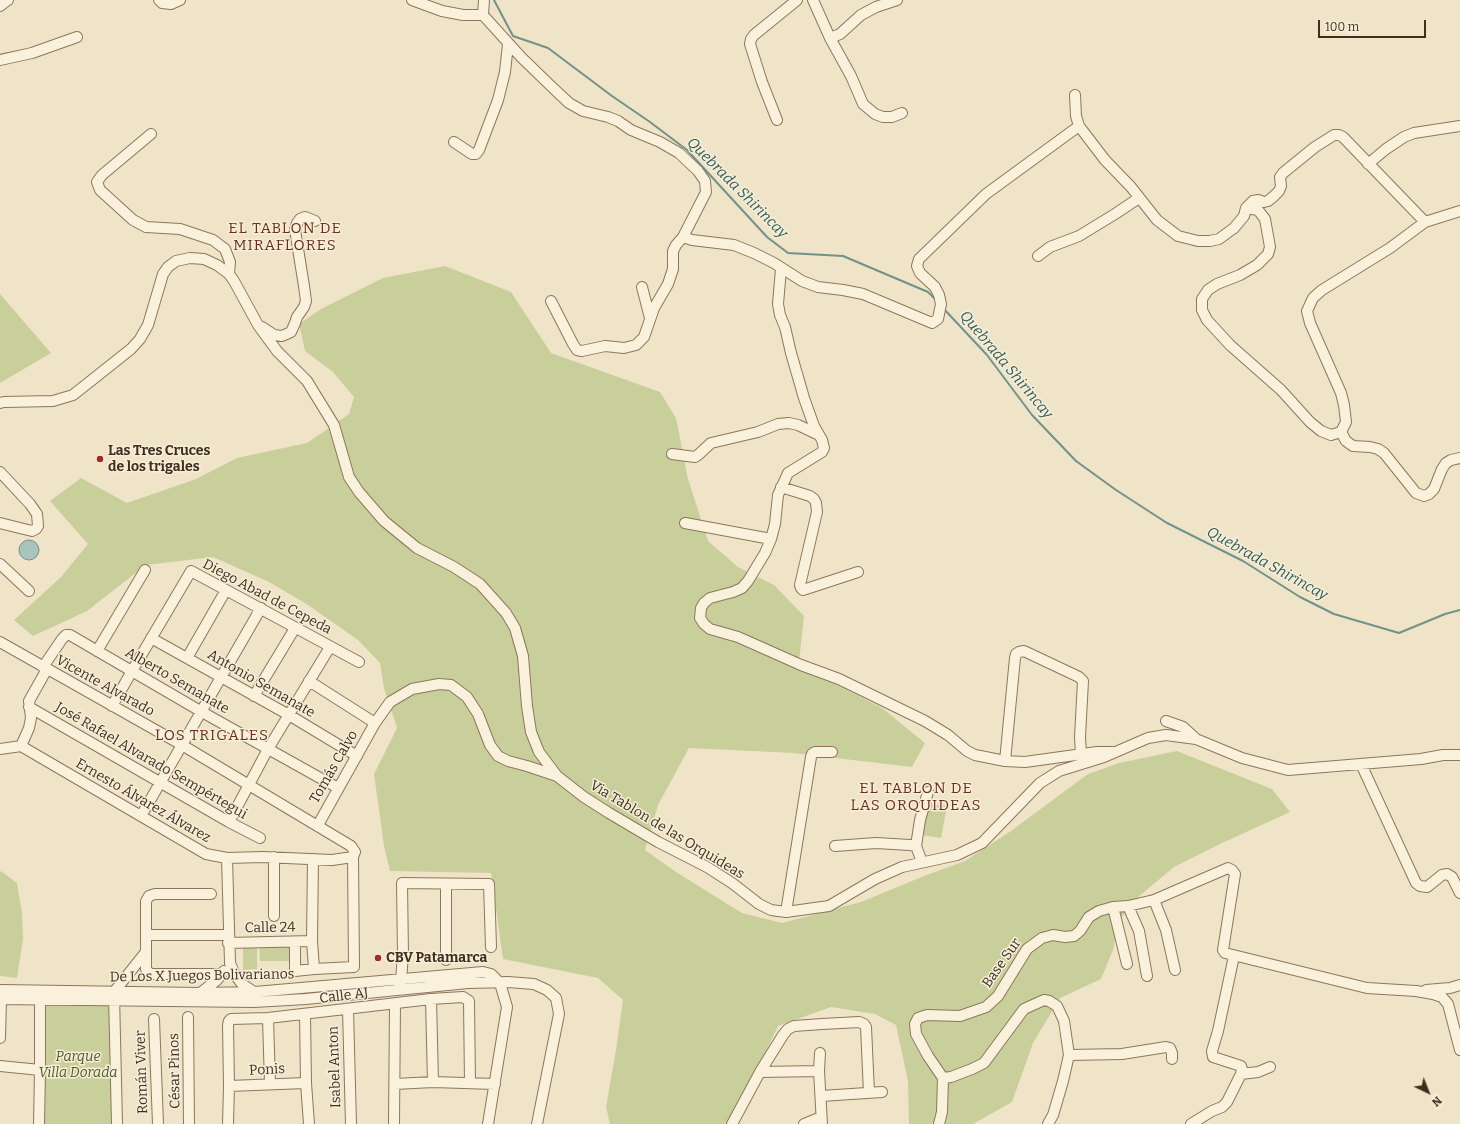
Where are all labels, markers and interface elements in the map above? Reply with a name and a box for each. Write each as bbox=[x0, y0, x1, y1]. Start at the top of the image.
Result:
scale bar bbox=[1320, 12, 1428, 38]
text: 100 m bbox=[1325, 20, 1359, 34]
water label: Quebrada Shirincay bbox=[683, 134, 791, 242]
district label: EL TABLON DE MIRAFLORES bbox=[228, 220, 342, 255]
water label: Quebrada Shirincay bbox=[956, 307, 1056, 423]
place label: Las Tres Cruces de los trigales bbox=[108, 443, 210, 476]
marker: Las Tres Cruces de los trigales bbox=[95, 454, 105, 464]
water label: Quebrada Shirincay bbox=[1203, 523, 1331, 605]
street label: Diego Abad de Cepeda bbox=[200, 556, 334, 638]
street label: Alberto Semanate bbox=[122, 644, 232, 718]
street label: Antonio Semanate bbox=[204, 646, 318, 722]
street label: Vicente Alvarado bbox=[53, 652, 157, 720]
street label: José Rafael Alvarado Sempértegui bbox=[52, 699, 250, 823]
district label: LOS TRIGALES bbox=[155, 727, 269, 745]
street label: Tomás Calvo bbox=[306, 728, 362, 806]
street label: Ernesto Álvarez Álvarez bbox=[72, 755, 214, 847]
street label: Via Tablon de las Orquideas bbox=[587, 777, 747, 883]
district label: EL TABLON DE LAS ORQUIDEAS bbox=[851, 780, 981, 815]
street label: Calle 24 bbox=[245, 919, 295, 937]
street label: Base Sur bbox=[979, 935, 1025, 991]
place label: CBV Patamarca bbox=[386, 950, 487, 966]
marker: CBV Patamarca bbox=[373, 953, 383, 963]
street label: De Los X Juegos Bolivarianos bbox=[109, 966, 295, 986]
street label: Calle AJ bbox=[319, 985, 369, 1007]
street label: Isabel Anton bbox=[325, 1026, 345, 1108]
street label: Román Viver bbox=[132, 1030, 152, 1114]
street label: César Pinos bbox=[166, 1033, 184, 1109]
park label: Parque Villa Dorada bbox=[38, 1049, 118, 1082]
street label: Ponis bbox=[249, 1061, 285, 1079]
north arrow bbox=[1408, 1072, 1448, 1112]
text: N bbox=[1429, 1093, 1444, 1109]

